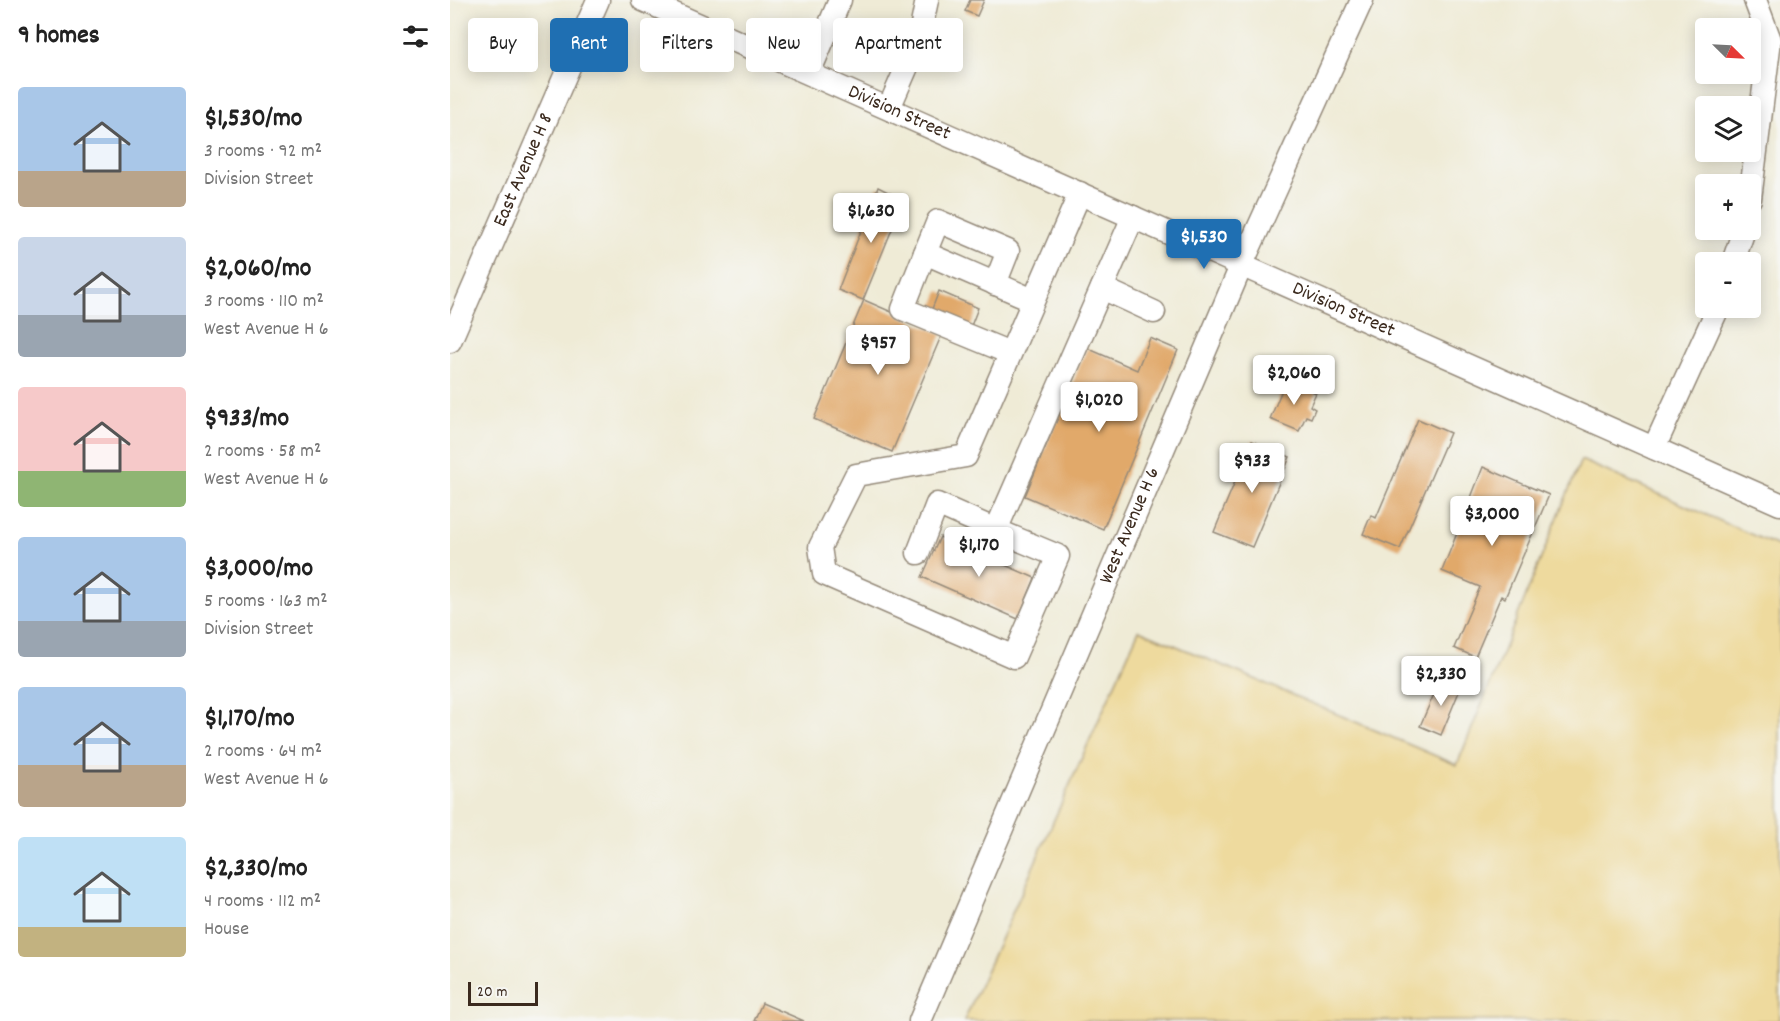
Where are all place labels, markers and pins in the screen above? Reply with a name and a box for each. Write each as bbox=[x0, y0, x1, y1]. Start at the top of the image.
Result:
pin: $1,630 bbox=[822, 193, 920, 244]
pin: $1,530 bbox=[1155, 219, 1253, 270]
pin: $957 bbox=[842, 325, 914, 376]
pin: $2,060 bbox=[1245, 355, 1343, 406]
pin: $1,020 bbox=[1050, 382, 1148, 433]
pin: $933 bbox=[1216, 443, 1288, 494]
pin: $3,000 bbox=[1443, 496, 1541, 547]
pin: $1,170 bbox=[930, 527, 1028, 578]
pin: $2,330 bbox=[1392, 656, 1490, 707]

